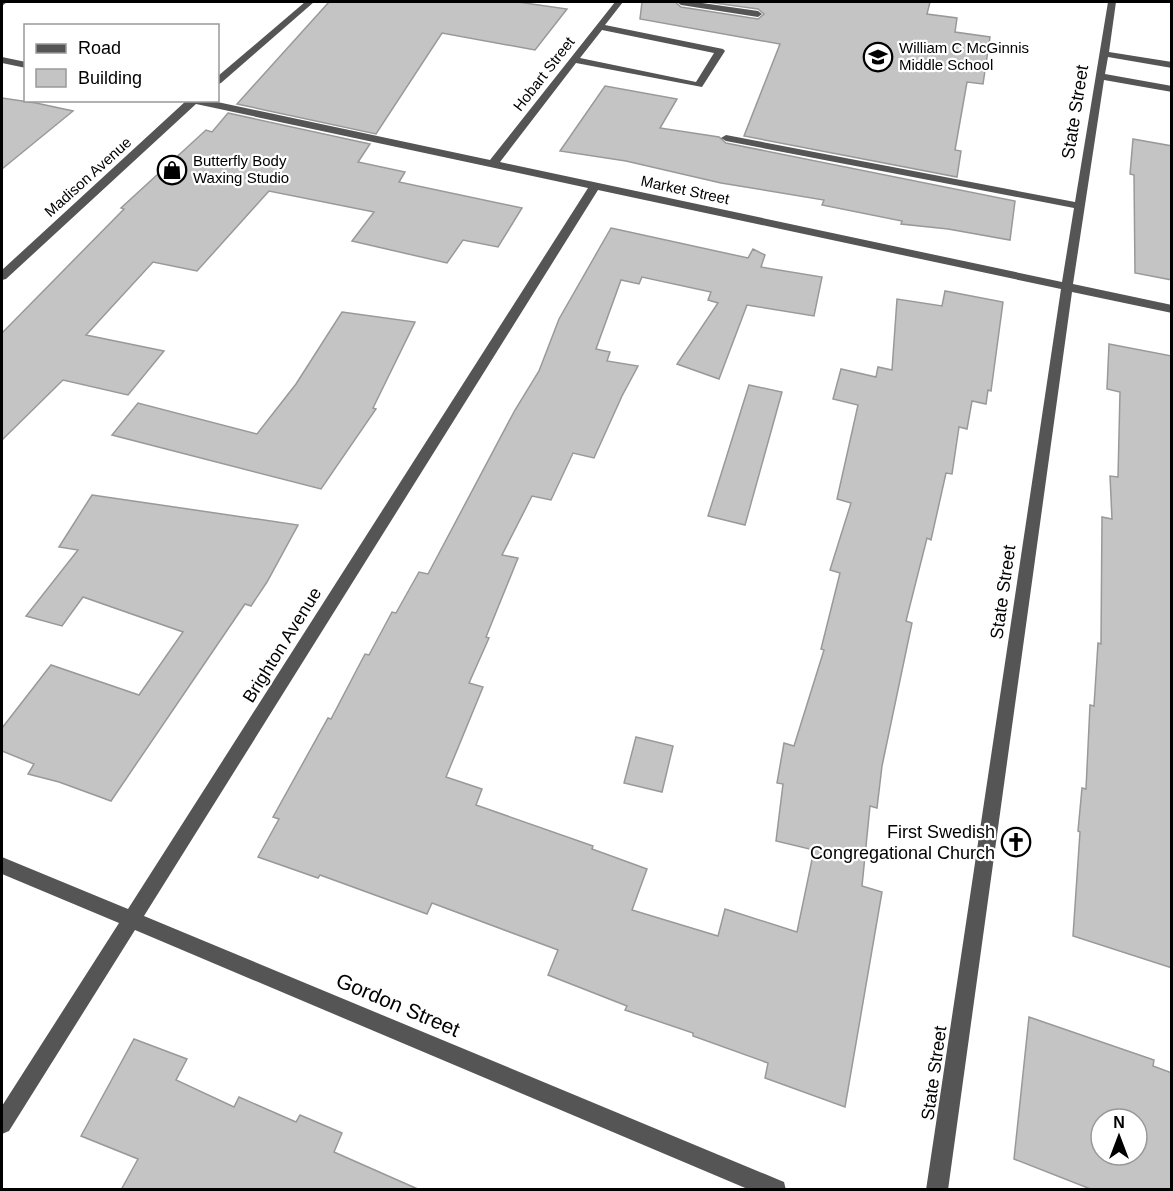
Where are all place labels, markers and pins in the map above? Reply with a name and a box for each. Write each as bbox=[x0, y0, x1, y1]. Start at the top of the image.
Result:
place label: William C McGinnis Middle School bbox=[899, 39, 1029, 73]
school or university icon: William C McGinnis Middle School bbox=[862, 41, 894, 73]
place label: Butterfly Body Waxing Studio bbox=[193, 152, 289, 186]
shop icon: Butterfly Body Waxing Studio bbox=[156, 154, 188, 186]
place label: First Swedish Congregational Church bbox=[810, 822, 995, 863]
church icon: First Swedish Congregational Church bbox=[1000, 826, 1032, 858]

